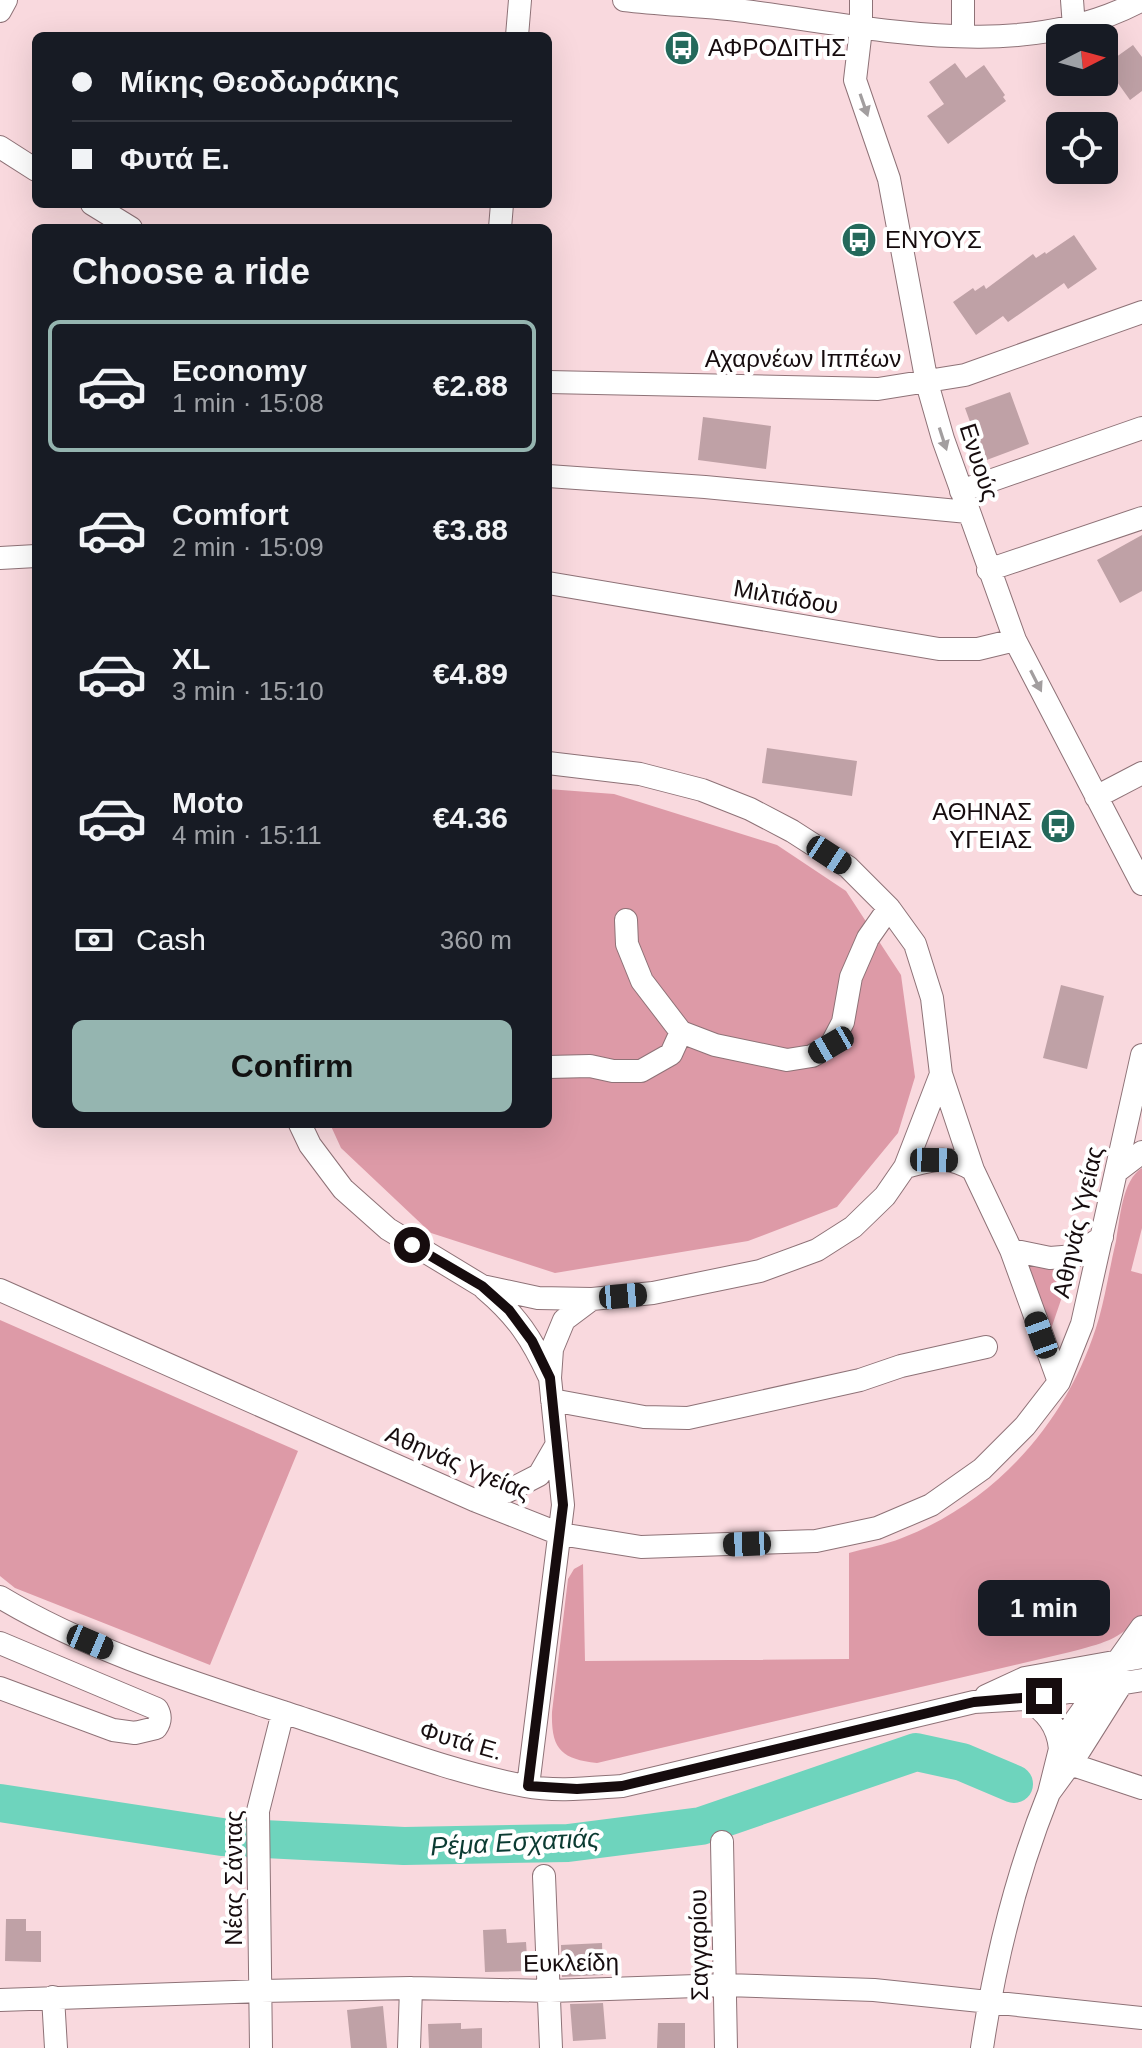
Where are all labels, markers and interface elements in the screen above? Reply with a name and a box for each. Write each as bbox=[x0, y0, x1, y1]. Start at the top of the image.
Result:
north arrow bbox=[1046, 24, 1118, 96]
map controls bbox=[1046, 24, 1118, 184]
bus stop icon: ΑΦΡΟΔΙΤΗΣ bbox=[663, 29, 701, 67]
place label: ΑΦΡΟΔΙΤΗΣ bbox=[708, 34, 846, 61]
text: Μίκης Θεοδωράκης bbox=[120, 65, 399, 98]
one-way arrow bbox=[858, 93, 871, 117]
button: locate bbox=[1046, 112, 1118, 184]
text: Φυτά Ε. bbox=[120, 142, 230, 175]
bus stop icon: ΕΝΥΟΥΣ bbox=[840, 221, 878, 259]
place label: ΕΝΥΟΥΣ bbox=[885, 226, 982, 253]
text: Choose a ride bbox=[72, 251, 310, 292]
street label: Αχαρνέων Ιππέων bbox=[705, 345, 901, 372]
icon: car bbox=[76, 350, 148, 422]
text: Economy bbox=[172, 354, 307, 387]
text: €2.88 bbox=[433, 369, 508, 402]
text: 1 min · 15:08 bbox=[172, 388, 324, 418]
street label: Ενυούς bbox=[954, 420, 1005, 504]
one-way arrow bbox=[937, 427, 950, 451]
icon: car bbox=[76, 494, 148, 566]
text: Comfort bbox=[172, 498, 289, 531]
text: €3.88 bbox=[433, 513, 508, 546]
text: 2 min · 15:09 bbox=[172, 532, 324, 562]
street label: Μιλτιάδου bbox=[732, 574, 841, 619]
icon: car bbox=[76, 638, 148, 710]
text: XL bbox=[172, 642, 210, 675]
text: €4.89 bbox=[433, 657, 508, 690]
one-way arrow bbox=[1030, 670, 1043, 693]
text: 3 min · 15:10 bbox=[172, 676, 324, 706]
icon: car bbox=[76, 782, 148, 854]
text: Moto bbox=[172, 786, 244, 819]
place label: ΑΘΗΝΑΣ ΥΓΕΙΑΣ bbox=[932, 798, 1032, 853]
text: €4.36 bbox=[433, 801, 508, 834]
bus stop icon: ΑΘΗΝΑΣ ΥΓΕΙΑΣ bbox=[1039, 807, 1077, 845]
text: 4 min · 15:11 bbox=[172, 820, 322, 850]
car bbox=[802, 832, 856, 878]
icon: cash bbox=[72, 918, 116, 962]
text: Cash bbox=[136, 923, 206, 956]
text: 360 m bbox=[440, 925, 512, 955]
button: Confirm bbox=[72, 1020, 512, 1112]
car bbox=[804, 1023, 858, 1067]
street label: Αθηνάς Υγείας bbox=[1047, 1143, 1108, 1300]
car bbox=[910, 1148, 958, 1172]
route start bbox=[394, 1227, 430, 1263]
car bbox=[598, 1282, 648, 1310]
car bbox=[1022, 1308, 1060, 1362]
street label: Αθηνάς Υγείας bbox=[382, 1420, 535, 1505]
car bbox=[723, 1531, 771, 1557]
callout: 1 min bbox=[978, 1580, 1110, 1636]
text: 1 min bbox=[1010, 1593, 1078, 1623]
car bbox=[63, 1622, 117, 1662]
route end bbox=[1026, 1678, 1062, 1714]
street label: Φυτά Ε. bbox=[417, 1716, 506, 1765]
street label: Νέας Σάντας bbox=[220, 1810, 247, 1946]
water label: Ρέμα Εσχατιάς bbox=[430, 1823, 601, 1861]
street label: Σαγγαρίου bbox=[684, 1889, 713, 2001]
street label: Ευκλείδη bbox=[523, 1948, 619, 1977]

